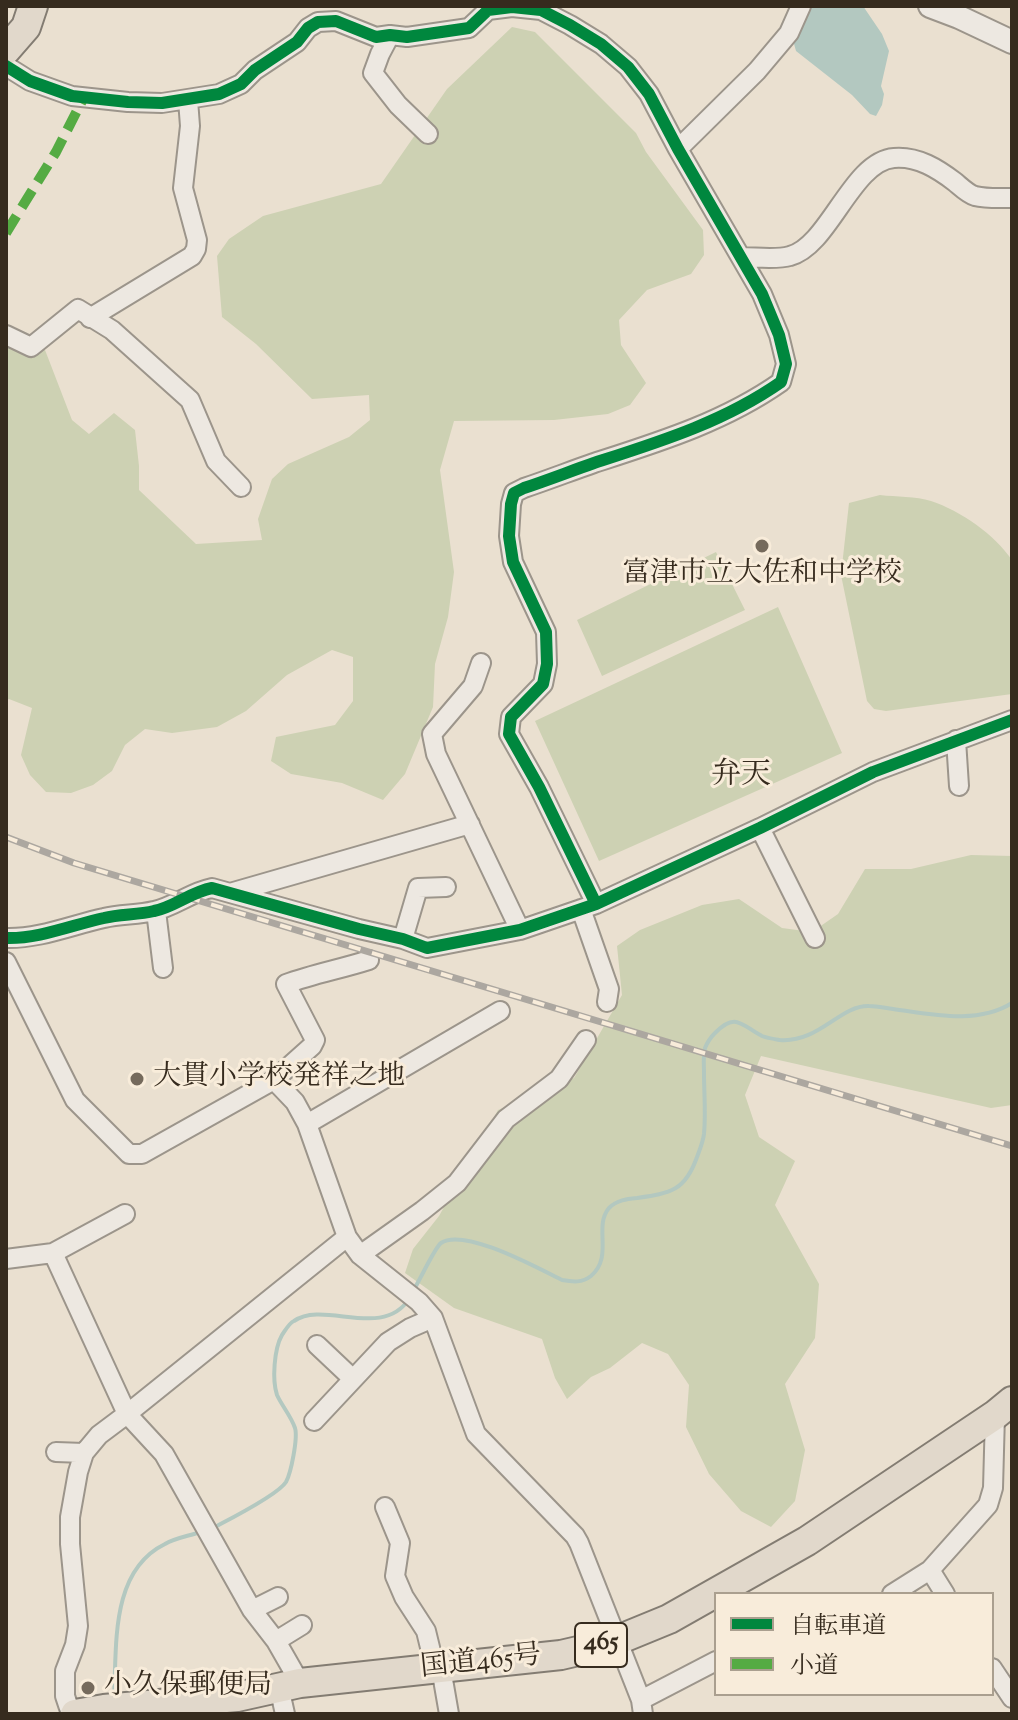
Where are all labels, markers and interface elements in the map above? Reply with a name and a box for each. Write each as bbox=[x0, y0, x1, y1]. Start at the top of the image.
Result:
marker: 富津市立大佐和中学校 bbox=[753, 537, 771, 555]
place label: 富津市立大佐和中学校 bbox=[622, 559, 902, 593]
district label: 弁天 bbox=[711, 760, 771, 796]
place label: 大貫小学校発祥之地 bbox=[153, 1062, 405, 1096]
marker: 大貫小学校発祥之地 bbox=[128, 1070, 146, 1088]
legend bbox=[714, 1592, 994, 1696]
text: 自転車道 bbox=[790, 1610, 886, 1644]
road number: 465 bbox=[575, 1623, 627, 1667]
street label: 国道465号 bbox=[419, 1641, 543, 1687]
text: 小道 bbox=[790, 1650, 838, 1684]
place label: 小久保郵便局 bbox=[104, 1671, 272, 1705]
marker: 小久保郵便局 bbox=[79, 1679, 97, 1697]

